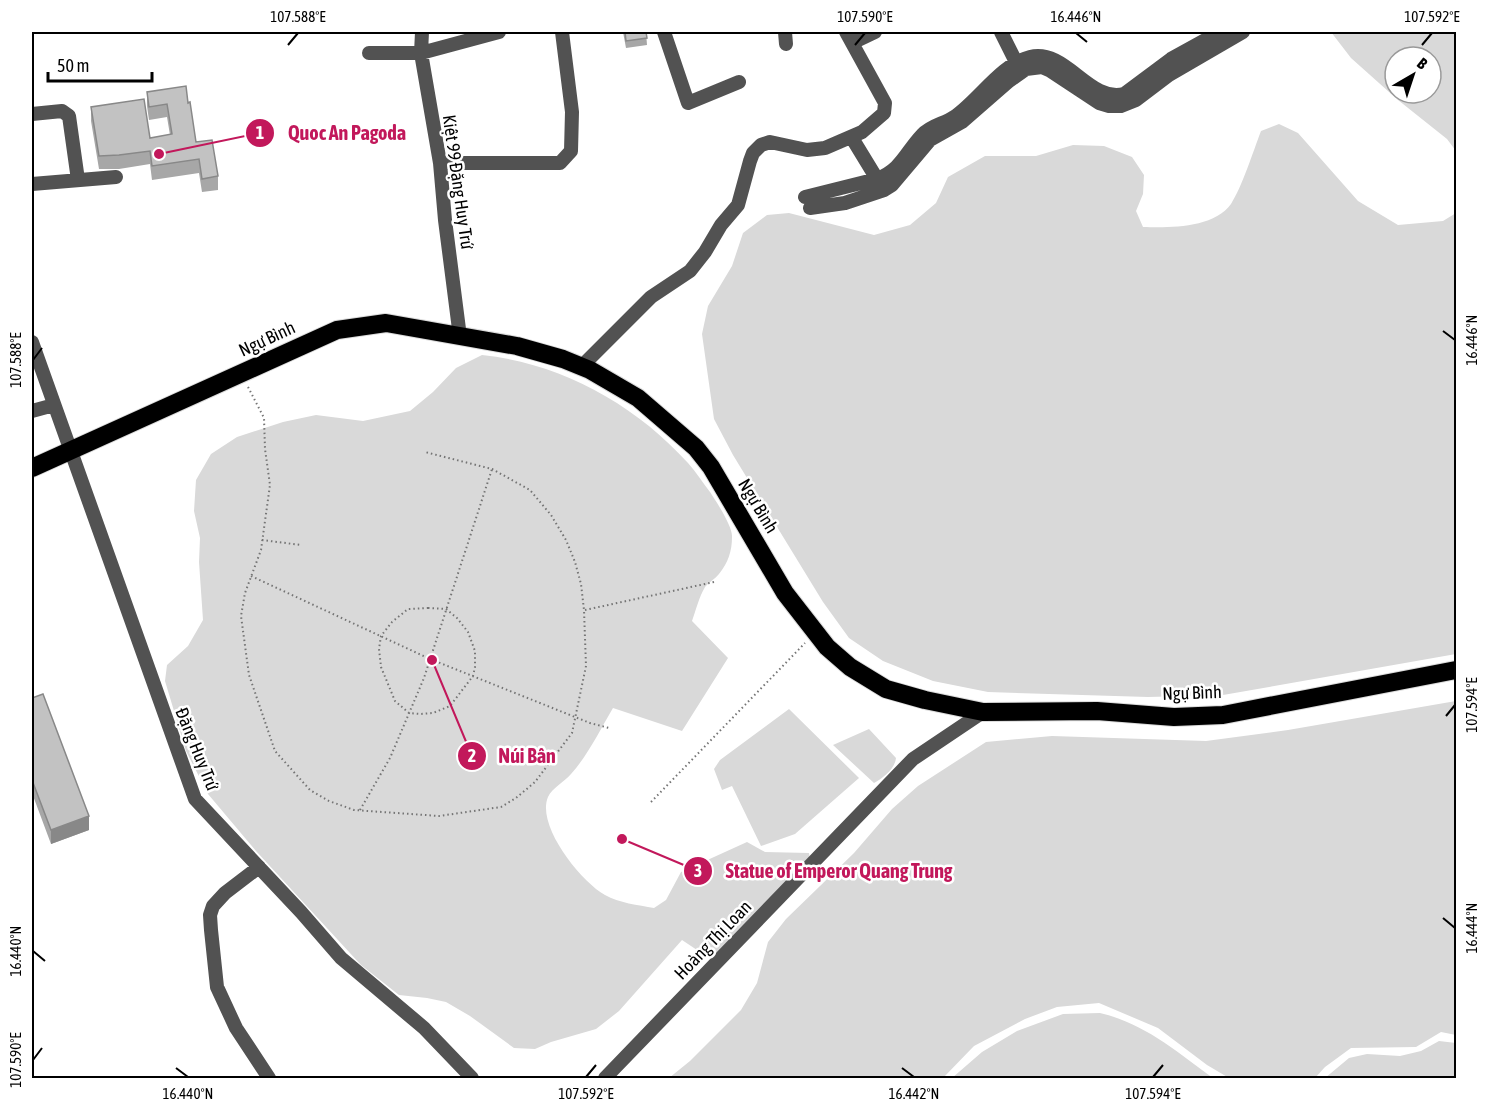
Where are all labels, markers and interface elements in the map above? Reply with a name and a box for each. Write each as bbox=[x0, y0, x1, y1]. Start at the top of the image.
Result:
text: 107.588°E bbox=[270, 8, 326, 25]
text: 107.590°E bbox=[837, 8, 893, 25]
text: 16.446°N bbox=[1051, 8, 1101, 25]
text: 107.592°E bbox=[1404, 8, 1460, 25]
scale bar bbox=[48, 45, 152, 83]
north arrow bbox=[1383, 45, 1443, 105]
text: B bbox=[1414, 54, 1431, 73]
text: 50 m bbox=[57, 55, 89, 76]
street label: Kiệt 99 Đặng Huy Trứ bbox=[439, 113, 478, 251]
callout: Quoc An Pagoda bbox=[245, 114, 418, 152]
text: Quoc An Pagoda bbox=[288, 121, 406, 144]
text: 1 bbox=[256, 122, 264, 143]
text: 16.446°N bbox=[1463, 315, 1480, 365]
street label: Ngự Bình bbox=[235, 316, 298, 361]
text: 107.588°E bbox=[7, 332, 24, 388]
street label: Ngự Bình bbox=[734, 475, 783, 537]
text: 107.594°E bbox=[1463, 677, 1480, 733]
street label: Ngự Bình bbox=[1162, 681, 1222, 704]
street label: Đặng Huy Trứ bbox=[171, 704, 224, 793]
callout: Núi Bân bbox=[457, 737, 568, 775]
text: Núi Bân bbox=[498, 744, 556, 767]
text: 2 bbox=[468, 745, 476, 766]
callout: Statue of Emperor Quang Trung bbox=[683, 852, 964, 890]
text: Statue of Emperor Quang Trung bbox=[726, 859, 953, 882]
text: 3 bbox=[694, 860, 702, 881]
street label: Hoàng Thị Loan bbox=[670, 896, 755, 984]
text: 16.444°N bbox=[1463, 903, 1480, 953]
text: 16.440°N bbox=[7, 926, 24, 976]
text: 107.590°E bbox=[7, 1032, 24, 1088]
text: 16.440°N bbox=[163, 1085, 213, 1102]
text: 107.592°E bbox=[558, 1085, 614, 1102]
text: 16.442°N bbox=[889, 1085, 939, 1102]
text: 107.594°E bbox=[1125, 1085, 1181, 1102]

